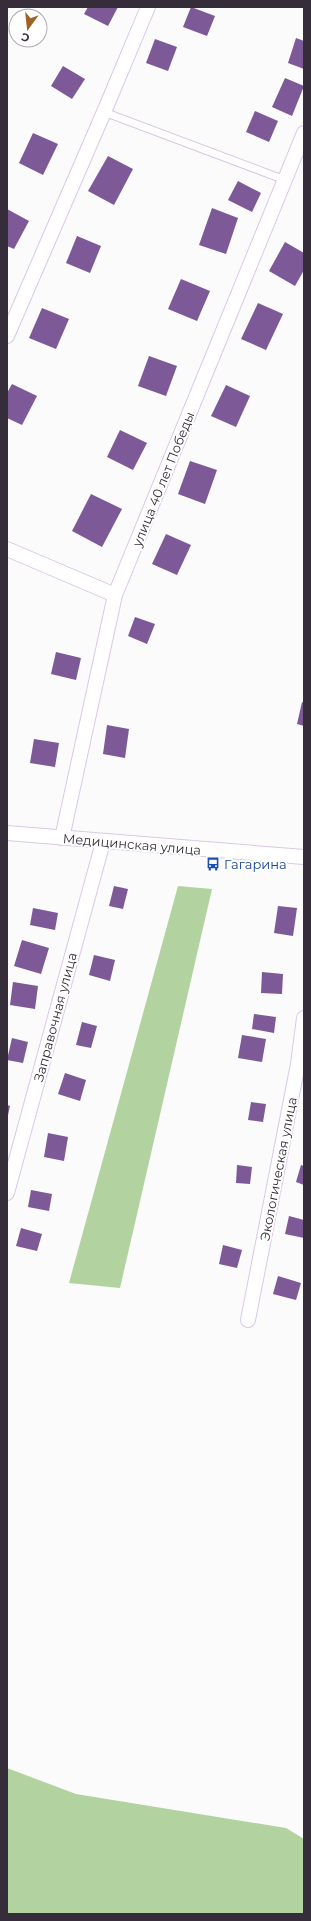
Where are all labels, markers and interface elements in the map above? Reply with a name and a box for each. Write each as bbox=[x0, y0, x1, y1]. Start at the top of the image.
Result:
north arrow bbox=[8, 8, 48, 48]
text: С bbox=[20, 30, 31, 45]
street label: улица 40 лет Победы bbox=[128, 409, 197, 550]
street label: Медицинская улица bbox=[62, 830, 202, 858]
bus stop icon: Гагарина bbox=[205, 856, 221, 872]
place label: Гагарина bbox=[224, 856, 287, 872]
street label: Заправочная улица bbox=[30, 951, 80, 1083]
street label: Экологическая улица bbox=[256, 1096, 300, 1242]

